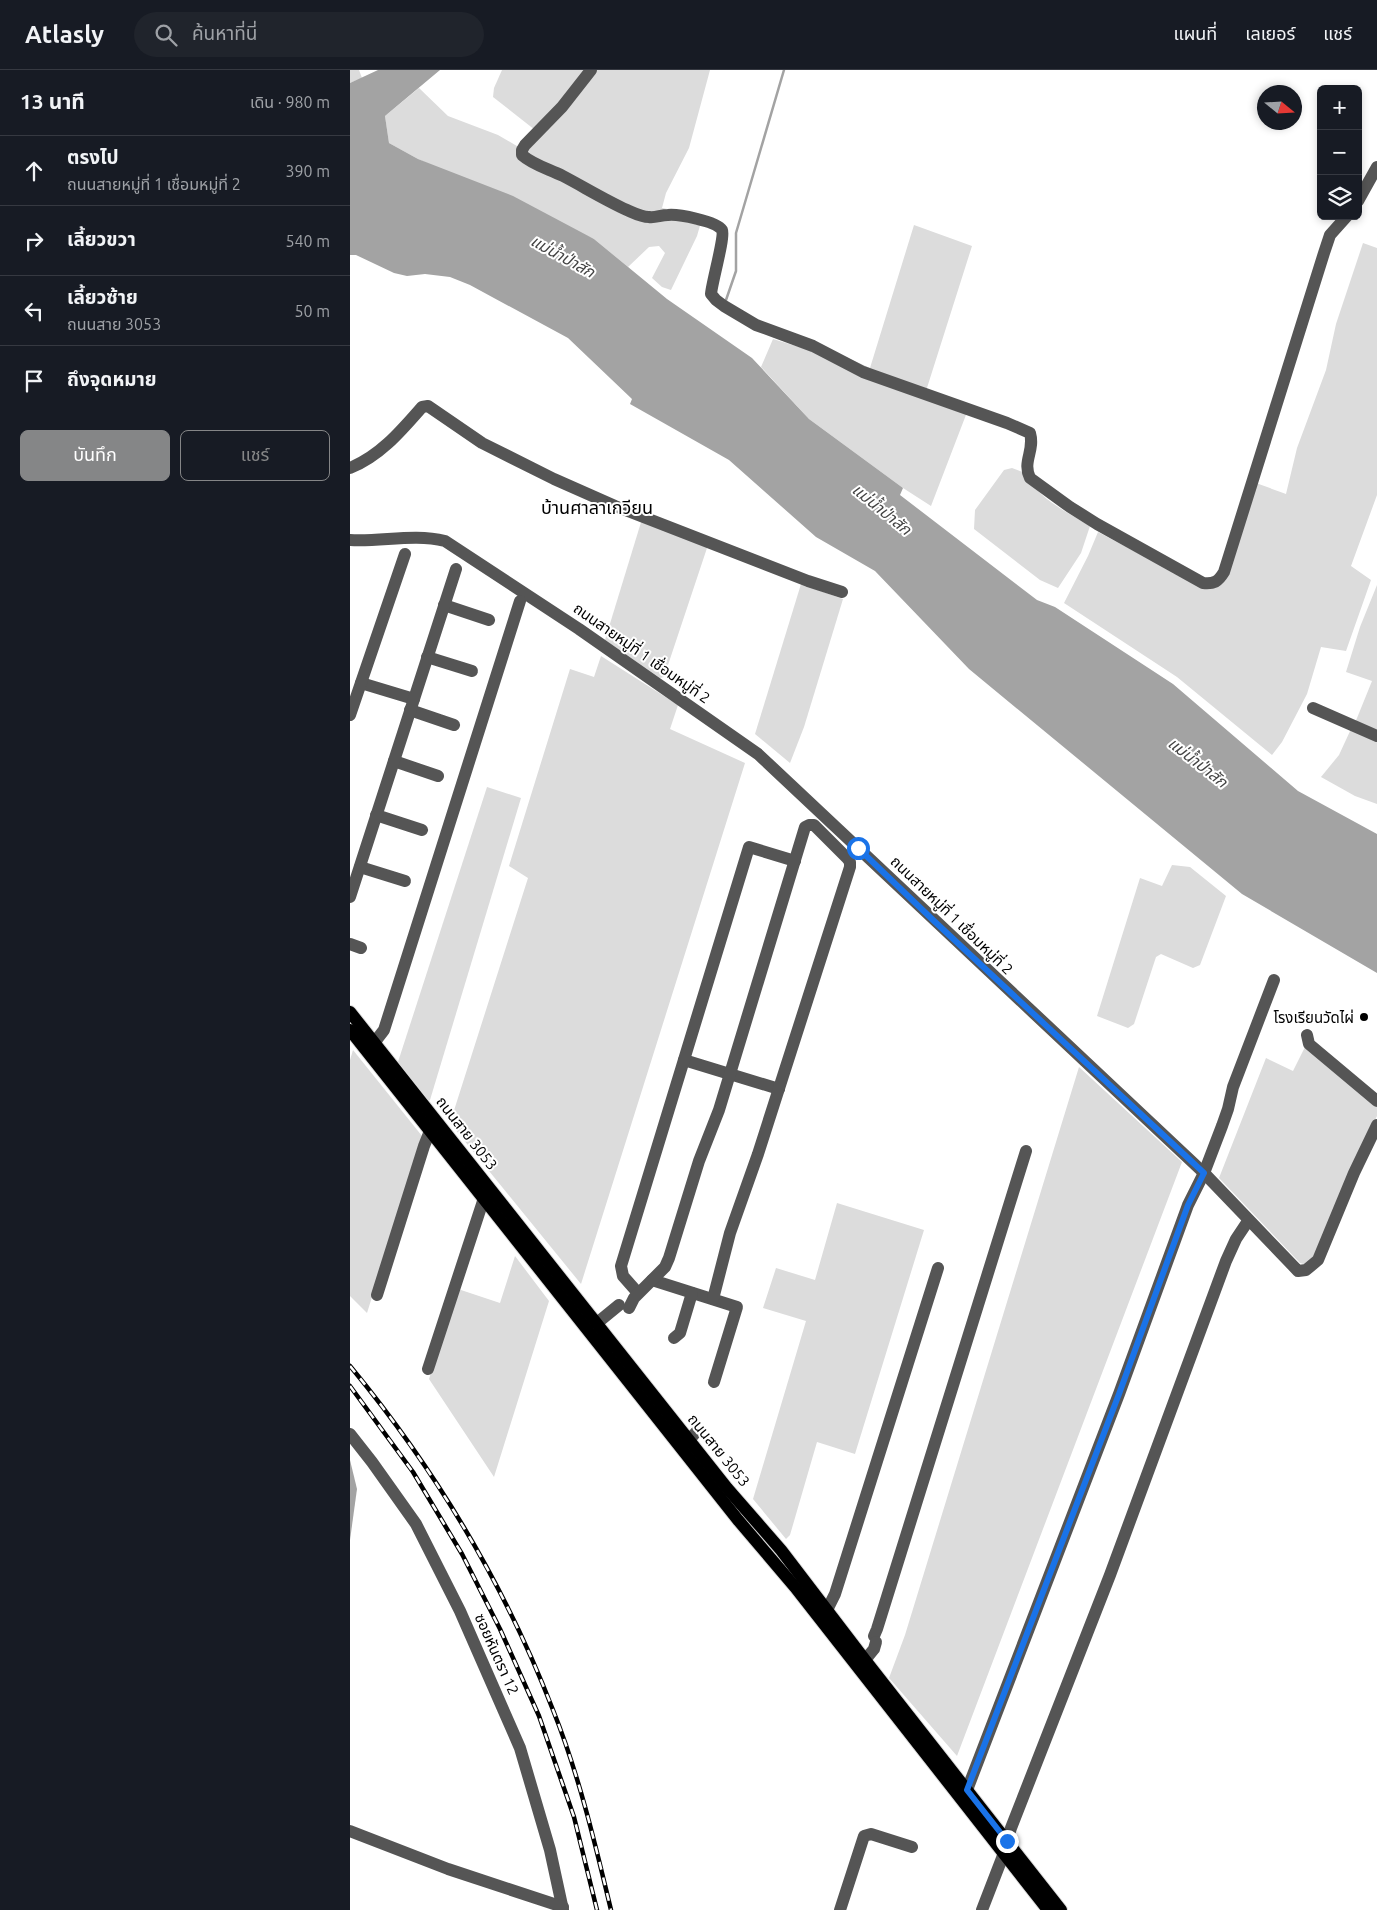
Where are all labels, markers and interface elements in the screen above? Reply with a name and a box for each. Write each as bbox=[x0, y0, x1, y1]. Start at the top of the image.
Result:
search box bbox=[134, 12, 484, 57]
text: Atlasly bbox=[25, 21, 104, 48]
icon: search bbox=[152, 21, 180, 49]
text: ค้นหาที่นี่ bbox=[192, 22, 257, 44]
text: แผนที่ bbox=[1173, 23, 1217, 43]
text: เลเยอร์ bbox=[1245, 23, 1295, 43]
text: แชร์ bbox=[1323, 23, 1352, 43]
north arrow bbox=[1257, 85, 1302, 130]
map controls bbox=[1317, 85, 1362, 220]
button: + bbox=[1317, 85, 1362, 130]
text: 13 นาที bbox=[20, 89, 85, 113]
text: เดิน · 980 m bbox=[250, 93, 330, 111]
button: − bbox=[1317, 130, 1362, 175]
text: ตรงไป bbox=[67, 146, 119, 168]
icon: ahead bbox=[20, 157, 48, 185]
text: 390 m bbox=[285, 162, 330, 180]
text: ถนนสายหมู่ที่ 1 เชื่อมหมู่ที่ 2 bbox=[67, 175, 241, 193]
button: layers bbox=[1317, 175, 1362, 220]
icon: right bbox=[20, 227, 48, 255]
text: เลี้ยวขวา bbox=[67, 228, 136, 250]
water label: แม่น้ำป่าสัก bbox=[528, 229, 600, 282]
text: 540 m bbox=[285, 232, 330, 250]
text: เลี้ยวซ้าย bbox=[67, 286, 138, 308]
icon: left bbox=[20, 297, 48, 325]
text: 50 m bbox=[294, 302, 330, 320]
text: ถนนสาย 3053 bbox=[67, 315, 161, 333]
icon: arrive bbox=[20, 367, 48, 395]
text: ถึงจุดหมาย bbox=[67, 368, 157, 390]
button: บันทึก bbox=[20, 430, 170, 481]
button: แชร์ bbox=[180, 430, 330, 481]
water label: แม่น้ำป่าสัก bbox=[849, 478, 917, 539]
district label: บ้านศาลาเกวียน bbox=[541, 497, 653, 517]
street label: ถนนสายหมู่ที่ 1 เชื่อมหมู่ที่ 2 bbox=[570, 598, 715, 707]
water label: แม่น้ำป่าสัก bbox=[1165, 732, 1234, 792]
route start bbox=[847, 837, 870, 860]
street label: ถนนสายหมู่ที่ 1 เชื่อมหมู่ที่ 2 bbox=[887, 851, 1018, 978]
place label: โรงเรียนวัดไผ่ bbox=[1274, 1009, 1354, 1026]
marker: โรงเรียนวัดไผ่ bbox=[1358, 1011, 1370, 1023]
street label: ถนนสาย 3053 bbox=[433, 1093, 501, 1173]
street label: ถนนสาย 3053 bbox=[685, 1410, 753, 1490]
street label: ซอยหันตรา 12 bbox=[472, 1611, 522, 1697]
route end bbox=[996, 1830, 1019, 1853]

